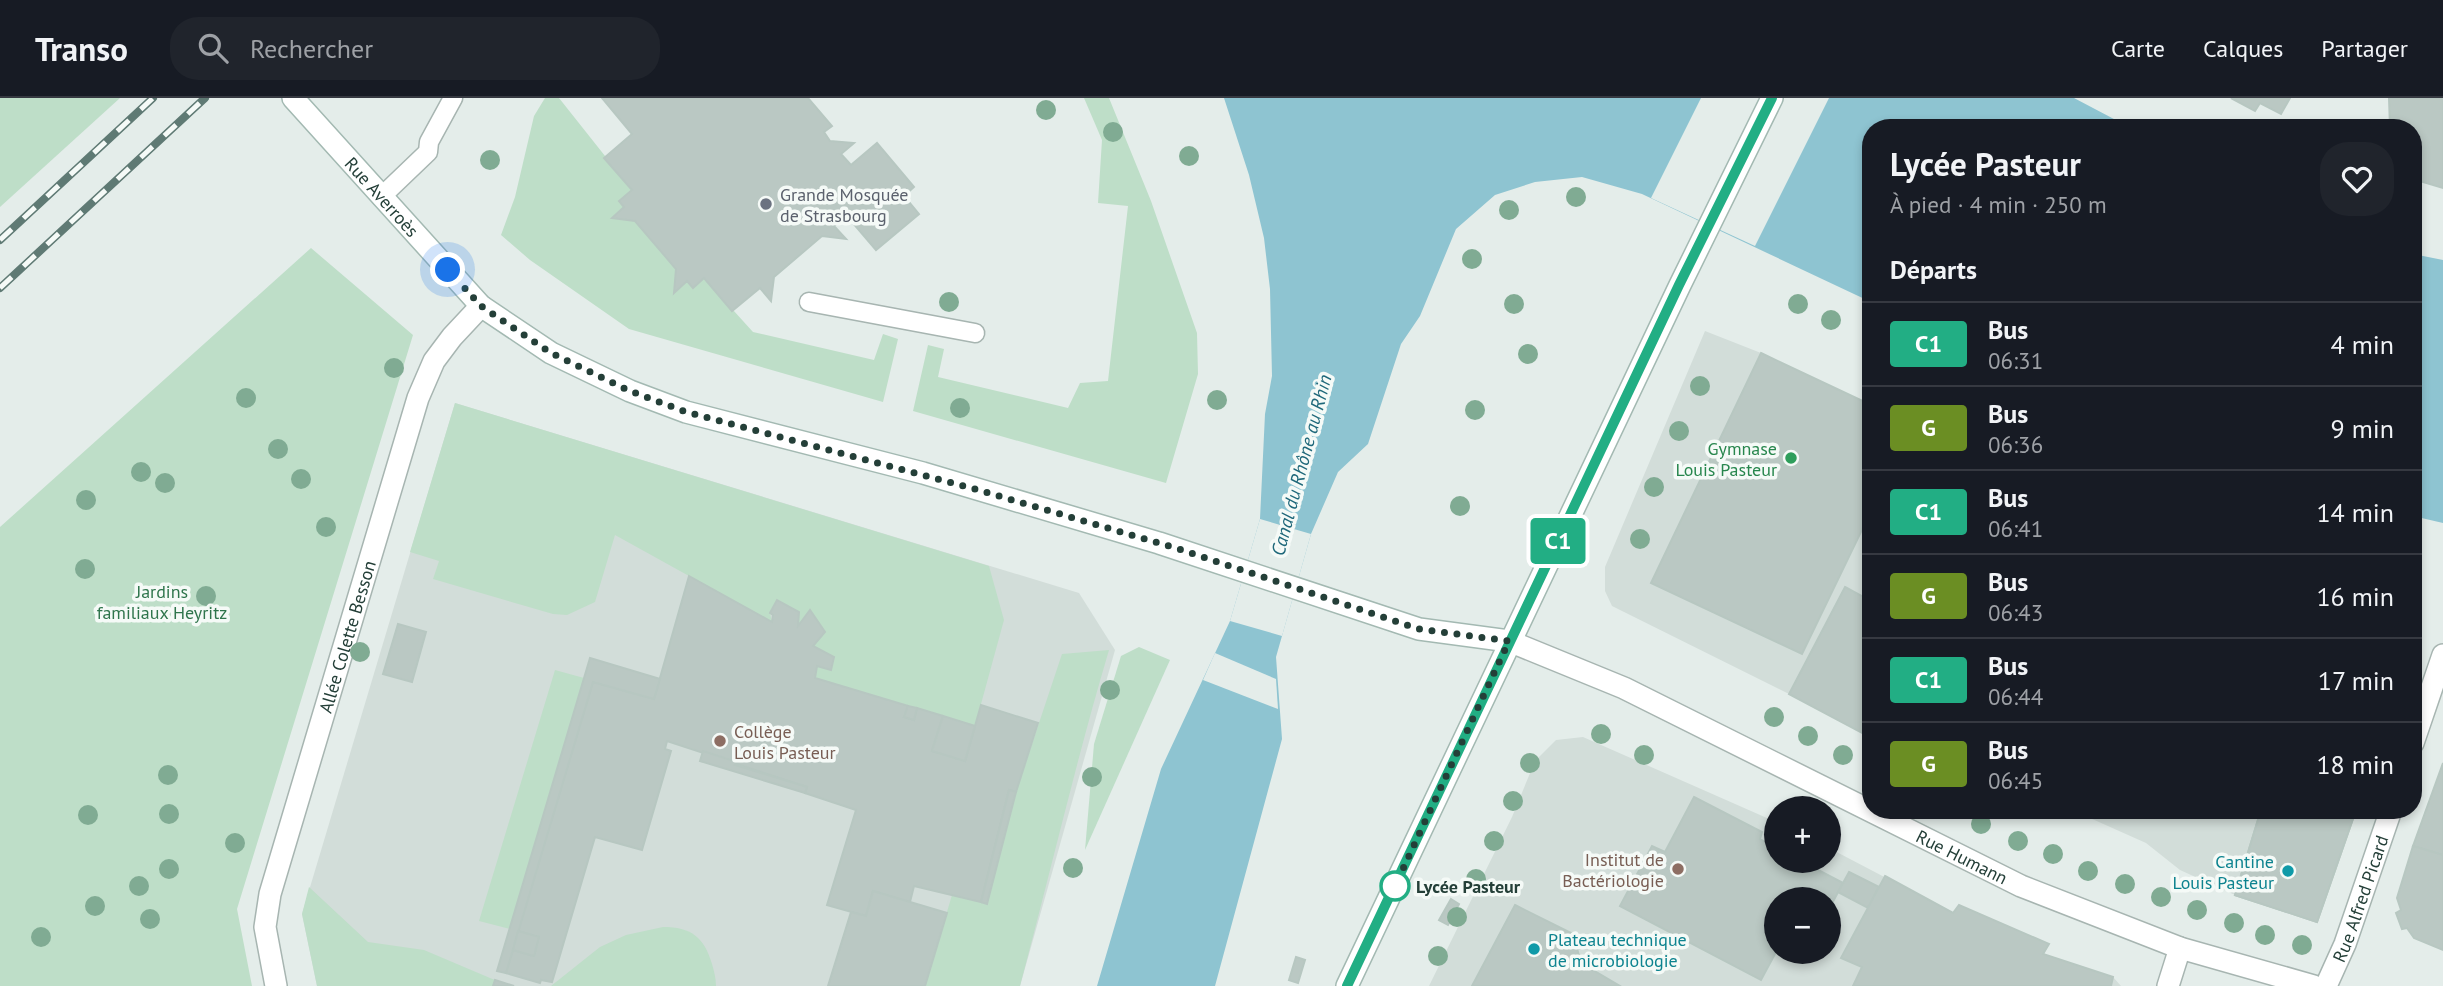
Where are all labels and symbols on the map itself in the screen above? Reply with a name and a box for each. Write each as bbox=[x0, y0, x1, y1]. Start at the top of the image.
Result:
street label: Rue Averroès bbox=[340, 152, 424, 241]
place label: Grande Mosquée de Strasbourg bbox=[780, 183, 908, 227]
marker: Grande Mosquée de Strasbourg bbox=[758, 196, 774, 212]
your location bbox=[430, 252, 465, 287]
water label: Canal du Rhône au Rhin bbox=[1265, 372, 1337, 558]
place label: Gymnase Louis Pasteur bbox=[1675, 437, 1777, 481]
marker: Gymnase Louis Pasteur bbox=[1783, 450, 1799, 466]
line badge: C1 bbox=[1526, 518, 1590, 564]
street label: Allée Colette Besson bbox=[313, 558, 380, 716]
park label: Jardins familiaux Heyritz bbox=[97, 580, 227, 624]
place label: Collège Louis Pasteur bbox=[734, 720, 836, 764]
marker: Collège Louis Pasteur bbox=[712, 733, 728, 749]
street label: Rue Humann bbox=[1912, 824, 2012, 889]
street label: Rue Alfred Picard bbox=[2327, 832, 2393, 966]
place label: Institut de Bactériologie bbox=[1562, 848, 1664, 892]
place label: Cantine Louis Pasteur bbox=[2172, 850, 2274, 894]
marker: Institut de Bactériologie bbox=[1670, 861, 1686, 877]
marker: Cantine Louis Pasteur bbox=[2280, 863, 2296, 879]
marker: Lycée Pasteur bbox=[1380, 871, 1410, 901]
place label: Lycée Pasteur bbox=[1416, 875, 1521, 898]
place label: Plateau technique de microbiologie bbox=[1548, 928, 1687, 972]
marker: Plateau technique de microbiologie bbox=[1526, 941, 1542, 957]

